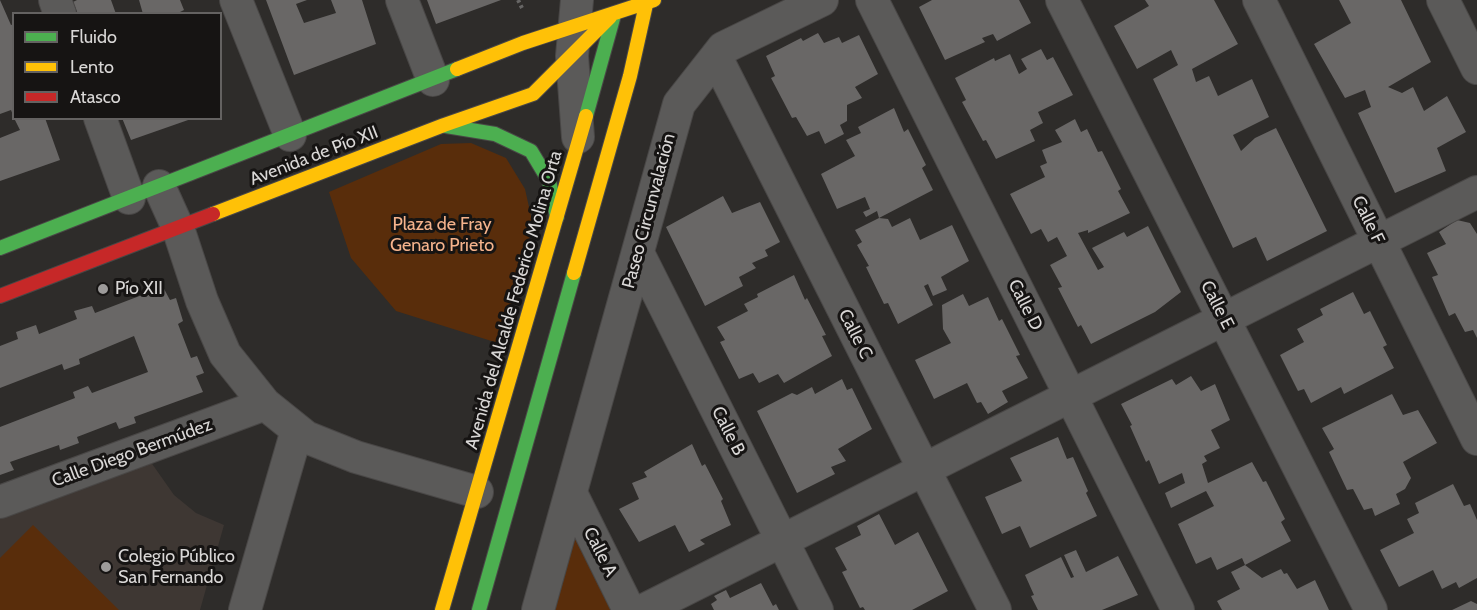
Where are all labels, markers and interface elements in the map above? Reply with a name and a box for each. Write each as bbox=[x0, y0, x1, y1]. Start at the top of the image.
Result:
legend bbox=[12, 12, 222, 120]
text: Fluido bbox=[70, 26, 117, 48]
text: Lento bbox=[70, 56, 114, 78]
text: Atasco bbox=[70, 86, 121, 108]
street label: Avenida de Pío XII bbox=[247, 122, 381, 190]
street label: Paseo Circunvalación bbox=[618, 131, 680, 291]
street label: Avenida del Alcalde Federico Molina Orta bbox=[461, 148, 567, 452]
street label: Calle F bbox=[1347, 192, 1389, 248]
park label: Plaza de Fray Genaro Prieto bbox=[390, 214, 494, 256]
street label: Calle D bbox=[1003, 276, 1047, 334]
street label: Calle E bbox=[1196, 277, 1238, 333]
place label: Pío XII bbox=[115, 278, 163, 300]
marker: Pío XII bbox=[96, 282, 110, 296]
street label: Calle C bbox=[833, 306, 877, 362]
street label: Calle B bbox=[707, 403, 749, 459]
street label: Calle Diego Bermúdez bbox=[49, 414, 215, 492]
street label: Calle A bbox=[578, 524, 622, 580]
place label: Colegio Público San Fernando bbox=[118, 546, 235, 588]
marker: Colegio Público San Fernando bbox=[99, 560, 113, 574]

